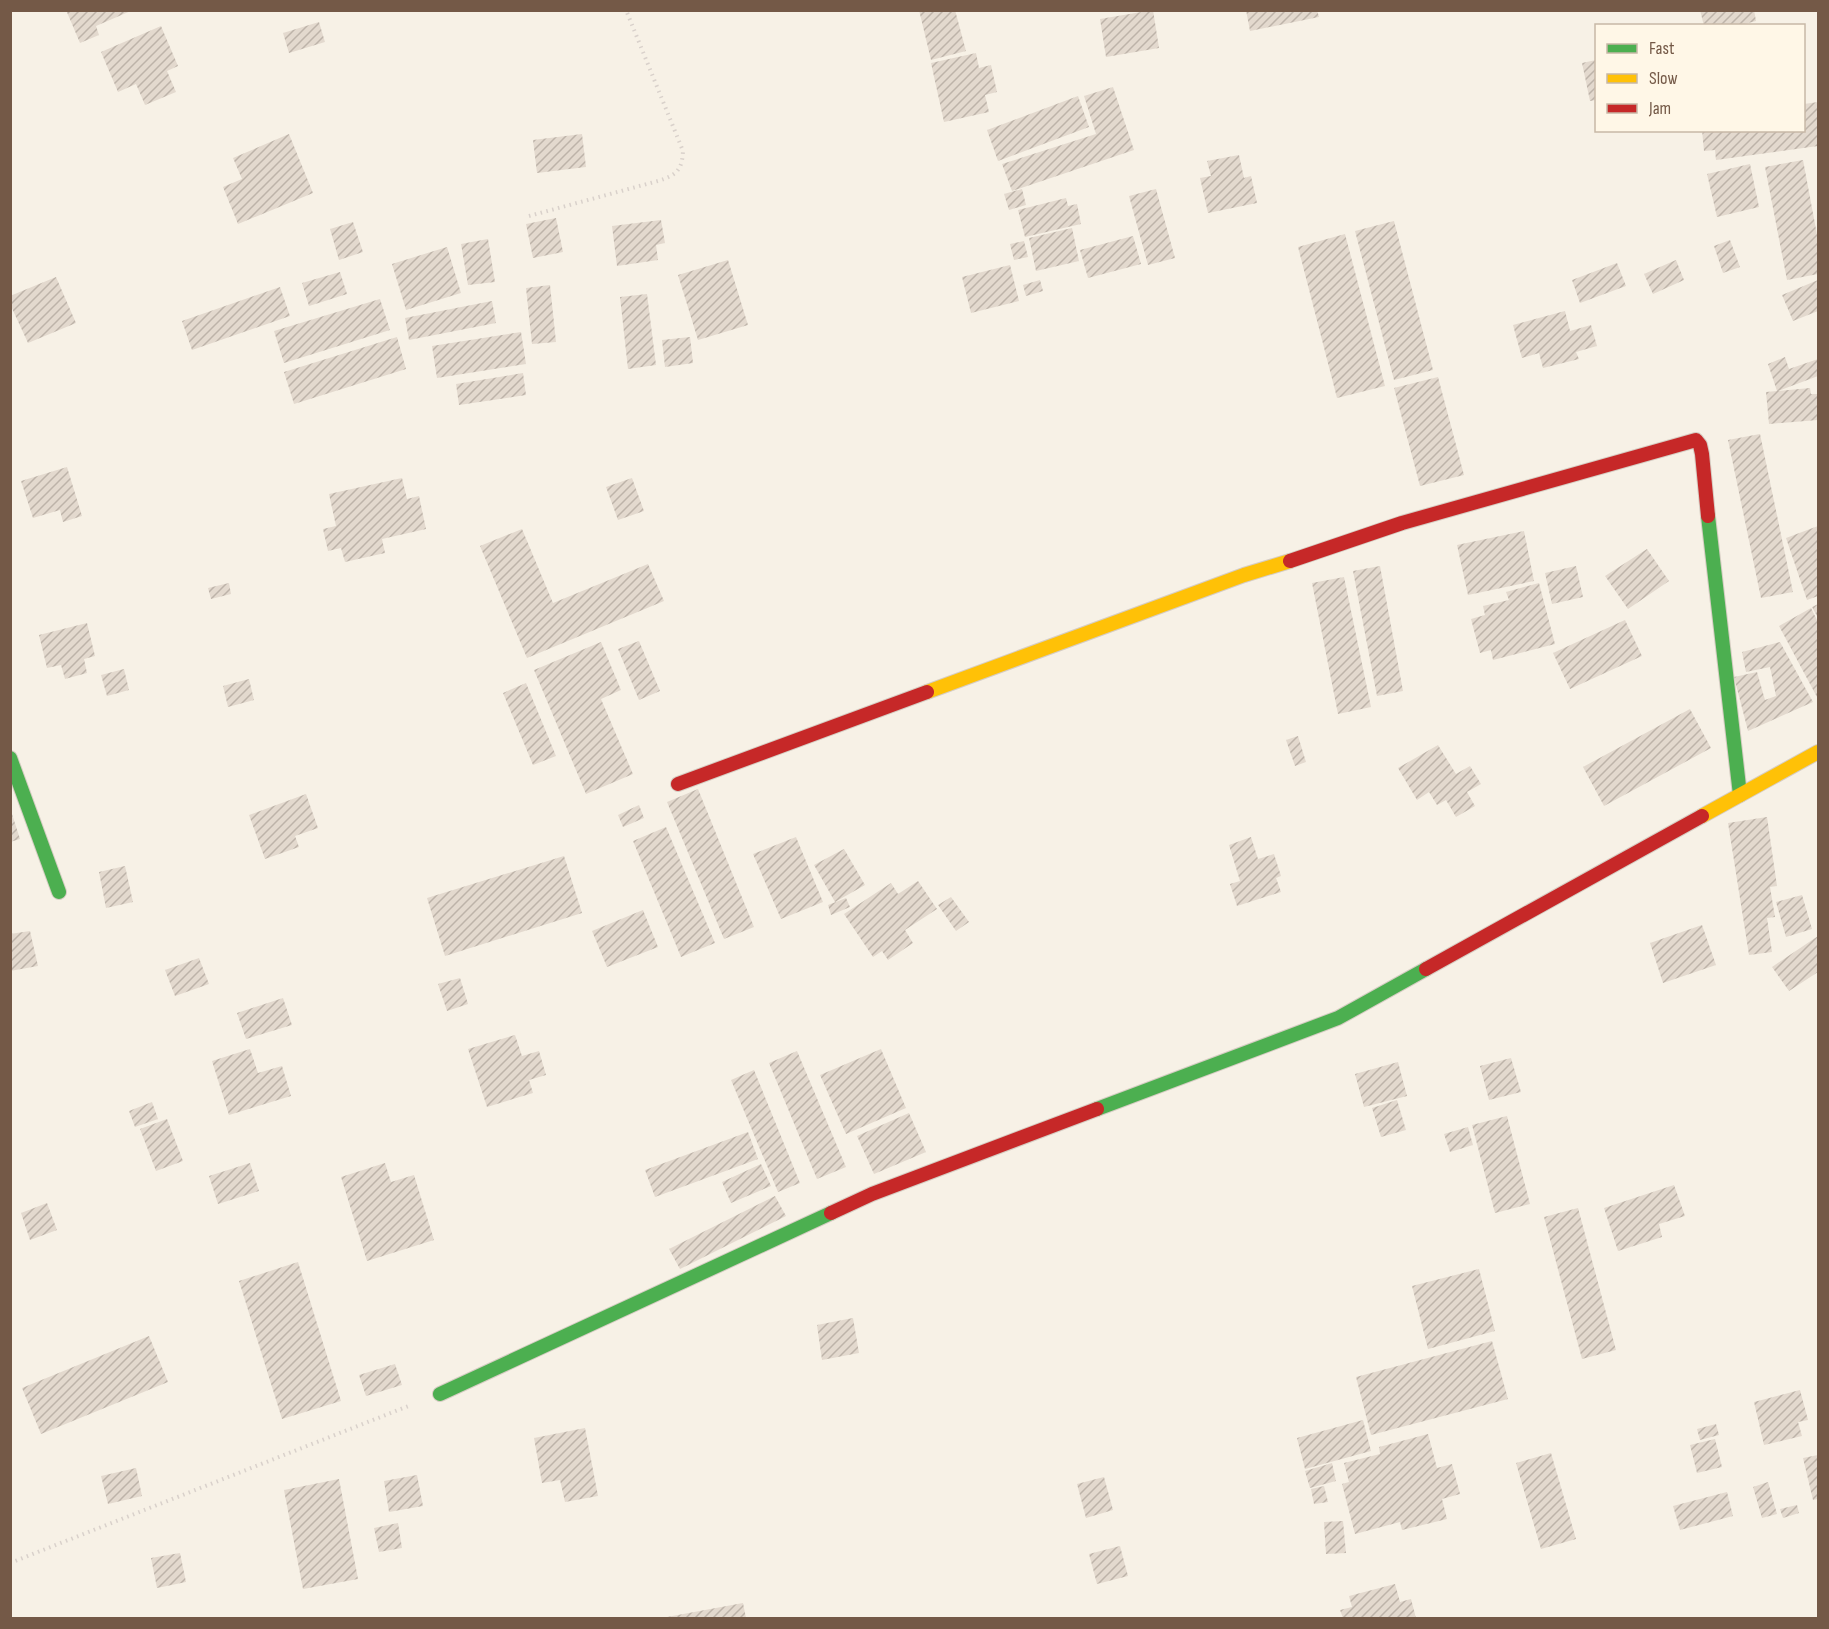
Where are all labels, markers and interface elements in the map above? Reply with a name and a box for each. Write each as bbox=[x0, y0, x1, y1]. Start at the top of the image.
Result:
legend bbox=[1595, 24, 1805, 132]
text: Fast bbox=[1649, 38, 1675, 59]
text: Slow bbox=[1649, 68, 1678, 89]
text: Jam bbox=[1648, 98, 1671, 119]

